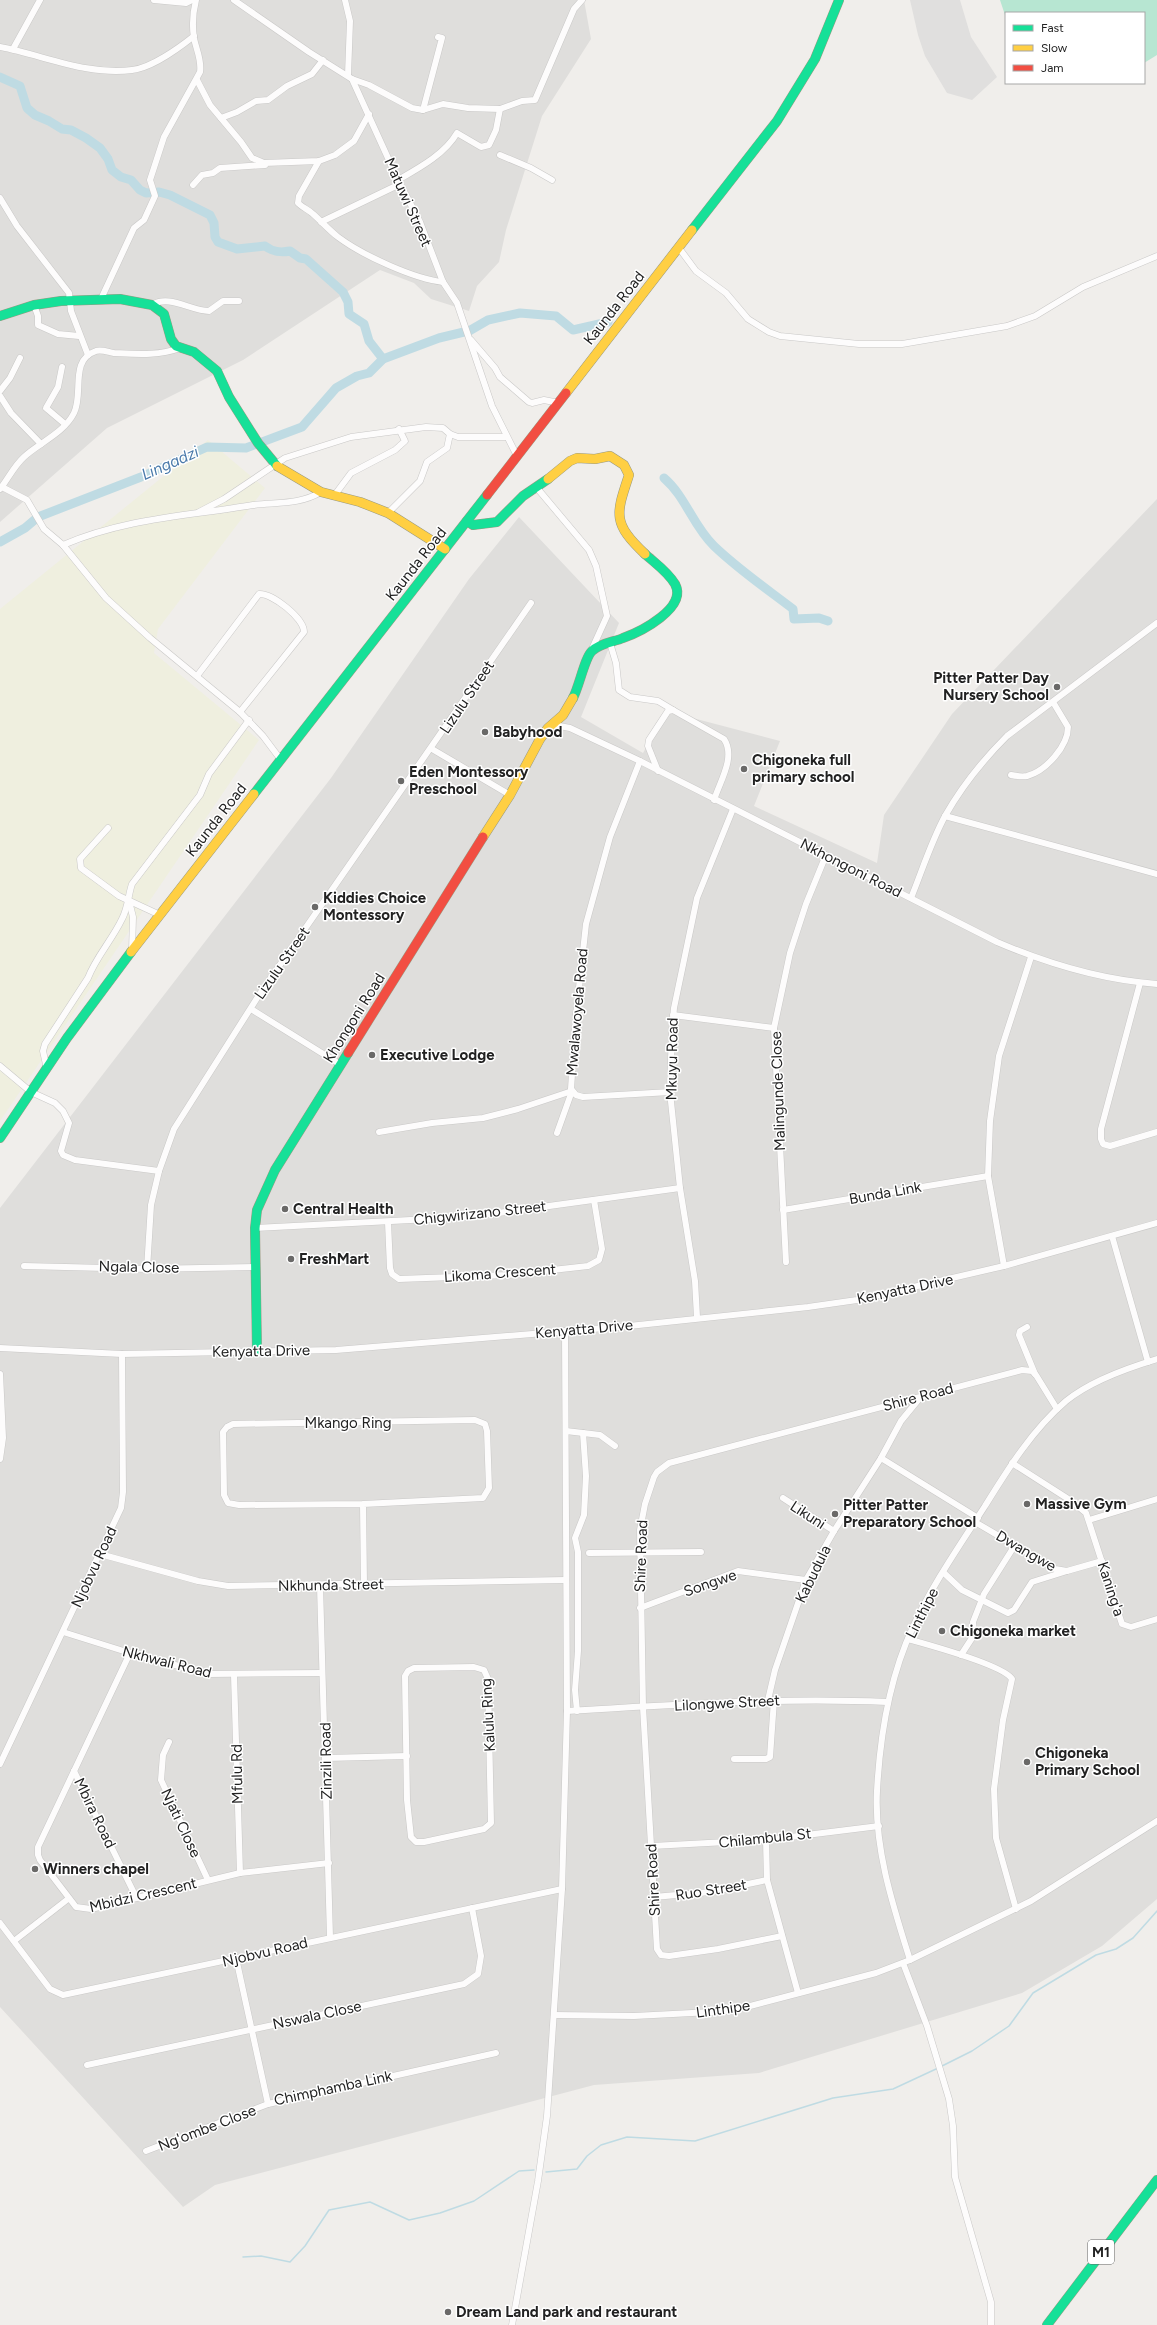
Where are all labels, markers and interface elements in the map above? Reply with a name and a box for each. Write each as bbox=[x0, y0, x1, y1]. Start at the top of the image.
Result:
legend bbox=[1005, 12, 1145, 84]
text: Fast bbox=[1041, 21, 1064, 35]
text: Slow bbox=[1041, 41, 1068, 55]
text: Jam bbox=[1041, 61, 1064, 75]
street label: Matuwi Street bbox=[380, 155, 436, 250]
street label: Kaunda Road bbox=[580, 268, 648, 348]
water label: Lingadzi bbox=[138, 442, 202, 484]
street label: Kaunda Road bbox=[382, 524, 450, 604]
street label: Lizulu Street bbox=[436, 657, 498, 737]
place label: Pitter Patter Day Nursery School bbox=[933, 669, 1049, 704]
marker: Pitter Patter Day Nursery School bbox=[1052, 682, 1062, 692]
place label: Babyhood bbox=[493, 723, 562, 741]
marker: Babyhood bbox=[480, 727, 490, 737]
place label: Chigoneka full primary school bbox=[752, 751, 854, 786]
place label: Eden Montessory Preschool bbox=[409, 763, 529, 798]
marker: Chigoneka full primary school bbox=[739, 764, 749, 774]
marker: Eden Montessory Preschool bbox=[396, 776, 406, 786]
street label: Kaunda Road bbox=[182, 780, 250, 860]
street label: Nkhongoni Road bbox=[797, 835, 905, 901]
place label: Kiddies Choice Montessory bbox=[323, 889, 427, 924]
marker: Kiddies Choice Montessory bbox=[310, 902, 320, 912]
street label: Lizulu Street bbox=[250, 923, 314, 1003]
street label: Mwalawoyela Road bbox=[562, 947, 592, 1077]
street label: Khongoni Road bbox=[319, 970, 389, 1066]
street label: Mkuyu Road bbox=[662, 1017, 682, 1101]
street label: Malingunde Close bbox=[767, 1031, 789, 1151]
place label: Executive Lodge bbox=[380, 1046, 495, 1064]
marker: Executive Lodge bbox=[367, 1050, 377, 1060]
street label: Bunda Link bbox=[847, 1178, 923, 1208]
street label: Chigwirizano Street bbox=[413, 1197, 547, 1229]
place label: Central Health bbox=[293, 1200, 394, 1218]
marker: Central Health bbox=[280, 1204, 290, 1214]
place label: FreshMart bbox=[299, 1250, 369, 1268]
marker: FreshMart bbox=[286, 1254, 296, 1264]
street label: Ngala Close bbox=[98, 1257, 180, 1277]
street label: Likoma Crescent bbox=[443, 1260, 557, 1286]
street label: Kenyatta Drive bbox=[855, 1270, 955, 1308]
street label: Kenyatta Drive bbox=[534, 1316, 634, 1342]
street label: Kenyatta Drive bbox=[212, 1341, 310, 1361]
street label: Shire Road bbox=[881, 1379, 955, 1415]
street label: Mkango Ring bbox=[304, 1414, 392, 1432]
place label: Massive Gym bbox=[1035, 1495, 1127, 1513]
place label: Pitter Patter Preparatory School bbox=[843, 1496, 976, 1531]
street label: Likuni bbox=[787, 1497, 829, 1533]
marker: Massive Gym bbox=[1022, 1499, 1032, 1509]
marker: Pitter Patter Preparatory School bbox=[830, 1509, 840, 1519]
street label: Shire Road bbox=[631, 1519, 651, 1593]
street label: Njobvu Road bbox=[67, 1524, 121, 1610]
street label: Dwangwe bbox=[993, 1527, 1059, 1575]
street label: Kabudula bbox=[791, 1542, 835, 1606]
street label: Kaning'a bbox=[1094, 1559, 1128, 1619]
street label: Songwe bbox=[681, 1566, 739, 1600]
street label: Nkhunda Street bbox=[278, 1575, 385, 1595]
street label: Linthipe bbox=[902, 1585, 942, 1641]
place label: Chigoneka market bbox=[950, 1622, 1076, 1640]
marker: Chigoneka market bbox=[937, 1626, 947, 1636]
street label: Nkhwali Road bbox=[120, 1642, 214, 1682]
street label: Kalulu Ring bbox=[477, 1678, 499, 1752]
street label: Lilongwe Street bbox=[674, 1691, 781, 1715]
street label: Zinzili Road bbox=[316, 1722, 336, 1800]
street label: Mfulu Rd bbox=[227, 1744, 247, 1804]
place label: Chigoneka Primary School bbox=[1035, 1744, 1140, 1779]
marker: Chigoneka Primary School bbox=[1022, 1757, 1032, 1767]
street label: Mbira Road bbox=[70, 1775, 120, 1851]
street label: Njati Close bbox=[157, 1786, 205, 1860]
street label: Chilambula St bbox=[718, 1824, 813, 1852]
street label: Shire Road bbox=[642, 1843, 664, 1917]
place label: Winners chapel bbox=[43, 1860, 149, 1878]
marker: Winners chapel bbox=[30, 1864, 40, 1874]
street label: Mbidzi Crescent bbox=[88, 1874, 199, 1916]
street label: Ruo Street bbox=[674, 1875, 748, 1905]
street label: Njobvu Road bbox=[220, 1933, 310, 1971]
street label: Linthipe bbox=[695, 1996, 751, 2022]
street label: Nswala Close bbox=[271, 1997, 363, 2033]
street label: Chimphamba Link bbox=[272, 2067, 394, 2109]
street label: Ng'ombe Close bbox=[155, 2101, 259, 2155]
road number: M1 bbox=[1088, 2240, 1114, 2264]
place label: Dream Land park and restaurant bbox=[456, 2303, 677, 2321]
marker: Dream Land park and restaurant bbox=[443, 2307, 453, 2317]

